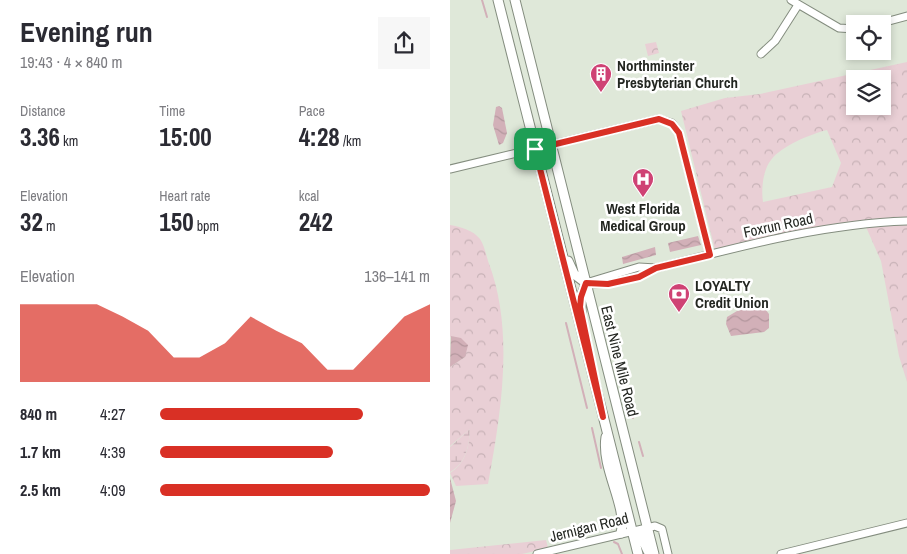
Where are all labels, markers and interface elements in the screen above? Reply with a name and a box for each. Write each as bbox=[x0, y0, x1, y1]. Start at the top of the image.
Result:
text: Evening run bbox=[20, 13, 153, 51]
map controls bbox=[846, 15, 891, 115]
button: locate bbox=[846, 15, 891, 60]
button: share bbox=[378, 17, 430, 69]
text: 19:43 · 4 × 840 m bbox=[20, 51, 123, 73]
place label: Northminster Presbyterian Church bbox=[617, 55, 738, 93]
building icon: Northminster Presbyterian Church bbox=[589, 62, 613, 93]
button: layers bbox=[846, 70, 891, 115]
text: Distance bbox=[20, 102, 65, 120]
text: Time bbox=[159, 102, 185, 120]
text: Pace bbox=[299, 102, 325, 120]
text: 3.36 bbox=[20, 120, 60, 154]
text: 15:00 bbox=[159, 120, 212, 154]
text: 4:28 bbox=[299, 120, 340, 154]
pin bbox=[514, 128, 556, 170]
text: km bbox=[60, 132, 78, 150]
text: /km bbox=[340, 132, 361, 150]
icon: arrive bbox=[521, 135, 549, 163]
hospital icon: West Florida Medical Group bbox=[631, 167, 655, 198]
text: Elevation bbox=[20, 187, 68, 205]
text: Heart rate bbox=[159, 187, 210, 205]
text: kcal bbox=[299, 187, 319, 205]
place label: West Florida Medical Group bbox=[600, 198, 686, 236]
text: 32 bbox=[20, 205, 43, 239]
text: 150 bbox=[159, 205, 194, 239]
text: 242 bbox=[299, 205, 333, 239]
street label: Foxrun Road bbox=[741, 207, 815, 243]
text: m bbox=[43, 217, 56, 235]
text: bpm bbox=[194, 217, 219, 235]
text: Elevation bbox=[20, 265, 75, 287]
text: 136–141 m bbox=[364, 265, 430, 287]
place label: LOYALTY Credit Union bbox=[695, 275, 769, 313]
bank icon: LOYALTY Credit Union bbox=[667, 282, 691, 313]
street label: East Nine Mile Road bbox=[596, 303, 644, 419]
text: 840 m bbox=[20, 403, 57, 425]
text: 4:27 bbox=[100, 403, 126, 425]
text: 1.7 km bbox=[20, 441, 61, 463]
text: 4:39 bbox=[100, 441, 126, 463]
text: 2.5 km bbox=[20, 479, 61, 501]
text: 4:09 bbox=[100, 479, 126, 501]
street label: Jernigan Road bbox=[547, 507, 631, 547]

